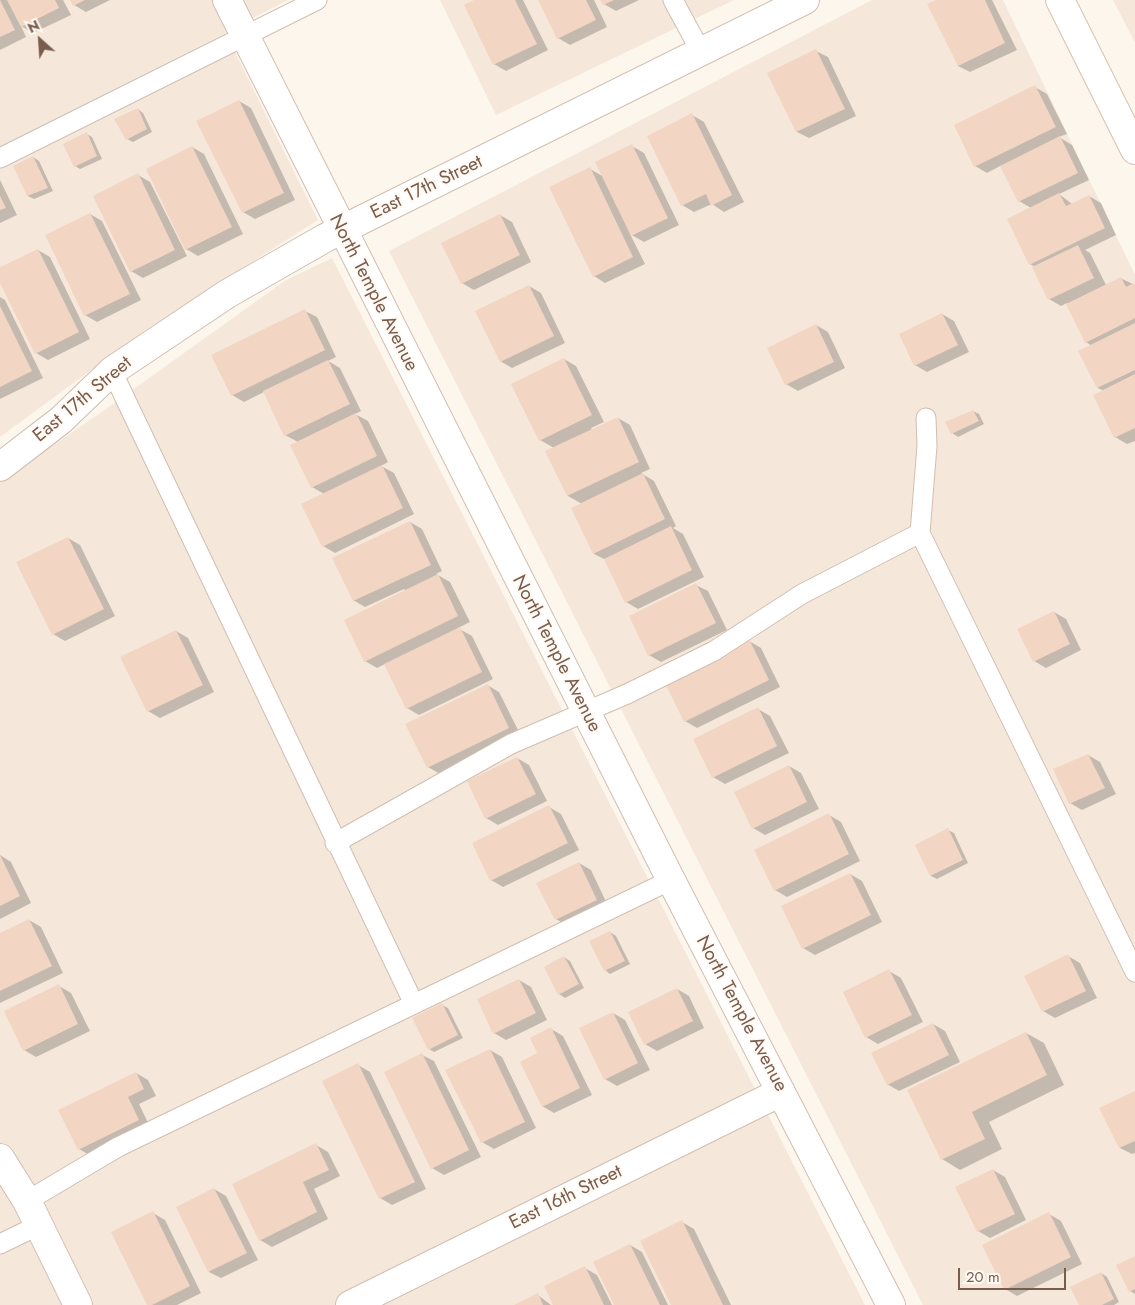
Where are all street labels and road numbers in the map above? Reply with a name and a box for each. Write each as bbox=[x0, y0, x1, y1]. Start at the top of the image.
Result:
street label: East 17th Street bbox=[367, 151, 487, 225]
street label: North Temple Avenue bbox=[324, 211, 422, 375]
street label: East 17th Street bbox=[29, 352, 137, 448]
street label: North Temple Avenue bbox=[507, 572, 605, 736]
street label: North Temple Avenue bbox=[690, 932, 792, 1096]
street label: East 16th Street bbox=[506, 1161, 626, 1235]

